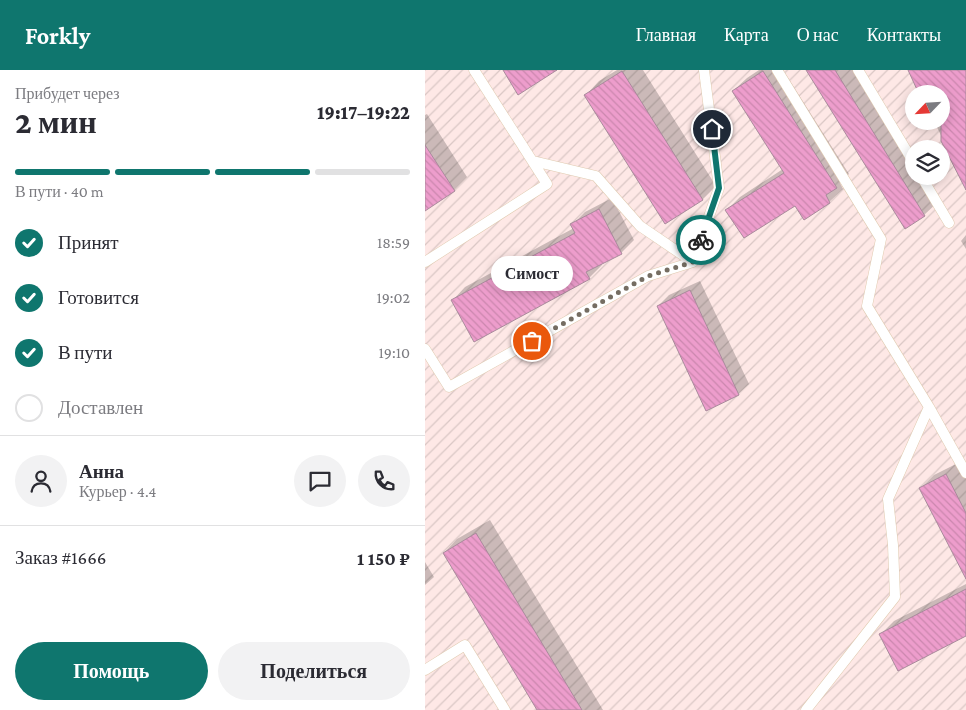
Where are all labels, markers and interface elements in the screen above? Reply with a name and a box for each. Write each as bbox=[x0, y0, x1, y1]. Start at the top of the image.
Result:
text: Forkly bbox=[25, 22, 90, 49]
text: Главная bbox=[636, 25, 696, 45]
text: Карта bbox=[724, 25, 769, 45]
text: О нас bbox=[797, 25, 839, 45]
text: Контакты bbox=[867, 25, 941, 45]
text: Прибудет через bbox=[15, 85, 120, 102]
north arrow bbox=[905, 85, 950, 130]
map controls bbox=[905, 85, 950, 185]
text: 19:17–19:22 bbox=[317, 102, 410, 123]
text: 2 мин bbox=[15, 104, 97, 140]
pin bbox=[691, 108, 733, 150]
icon: home bbox=[698, 115, 726, 143]
button: layers bbox=[905, 140, 950, 185]
text: В пути · 40 m bbox=[15, 183, 104, 200]
courier bbox=[676, 215, 726, 265]
icon: bike bbox=[687, 226, 715, 254]
icon: check bbox=[15, 229, 43, 257]
text: Принят bbox=[58, 232, 119, 253]
text: 18:59 bbox=[377, 234, 410, 251]
callout: Симост bbox=[491, 256, 573, 291]
text: Симост bbox=[505, 265, 559, 282]
icon: check bbox=[15, 284, 43, 312]
text: Готовится bbox=[58, 287, 139, 308]
text: 19:02 bbox=[376, 289, 410, 306]
pin bbox=[511, 320, 553, 362]
icon: bag bbox=[518, 327, 546, 355]
icon: check bbox=[15, 339, 43, 367]
text: В пути bbox=[58, 342, 112, 363]
text: 19:10 bbox=[379, 344, 410, 361]
text: Доставлен bbox=[58, 397, 143, 418]
button: person bbox=[15, 455, 67, 507]
button: chat bbox=[294, 455, 346, 507]
button: phone bbox=[358, 455, 410, 507]
text: Анна bbox=[79, 461, 124, 482]
text: Курьер · 4.4 bbox=[79, 483, 156, 500]
text: Заказ #1666 bbox=[15, 547, 106, 568]
text: 1 150 ₽ bbox=[357, 548, 410, 569]
button: Помощь bbox=[15, 642, 208, 700]
button: Поделиться bbox=[218, 642, 410, 700]

